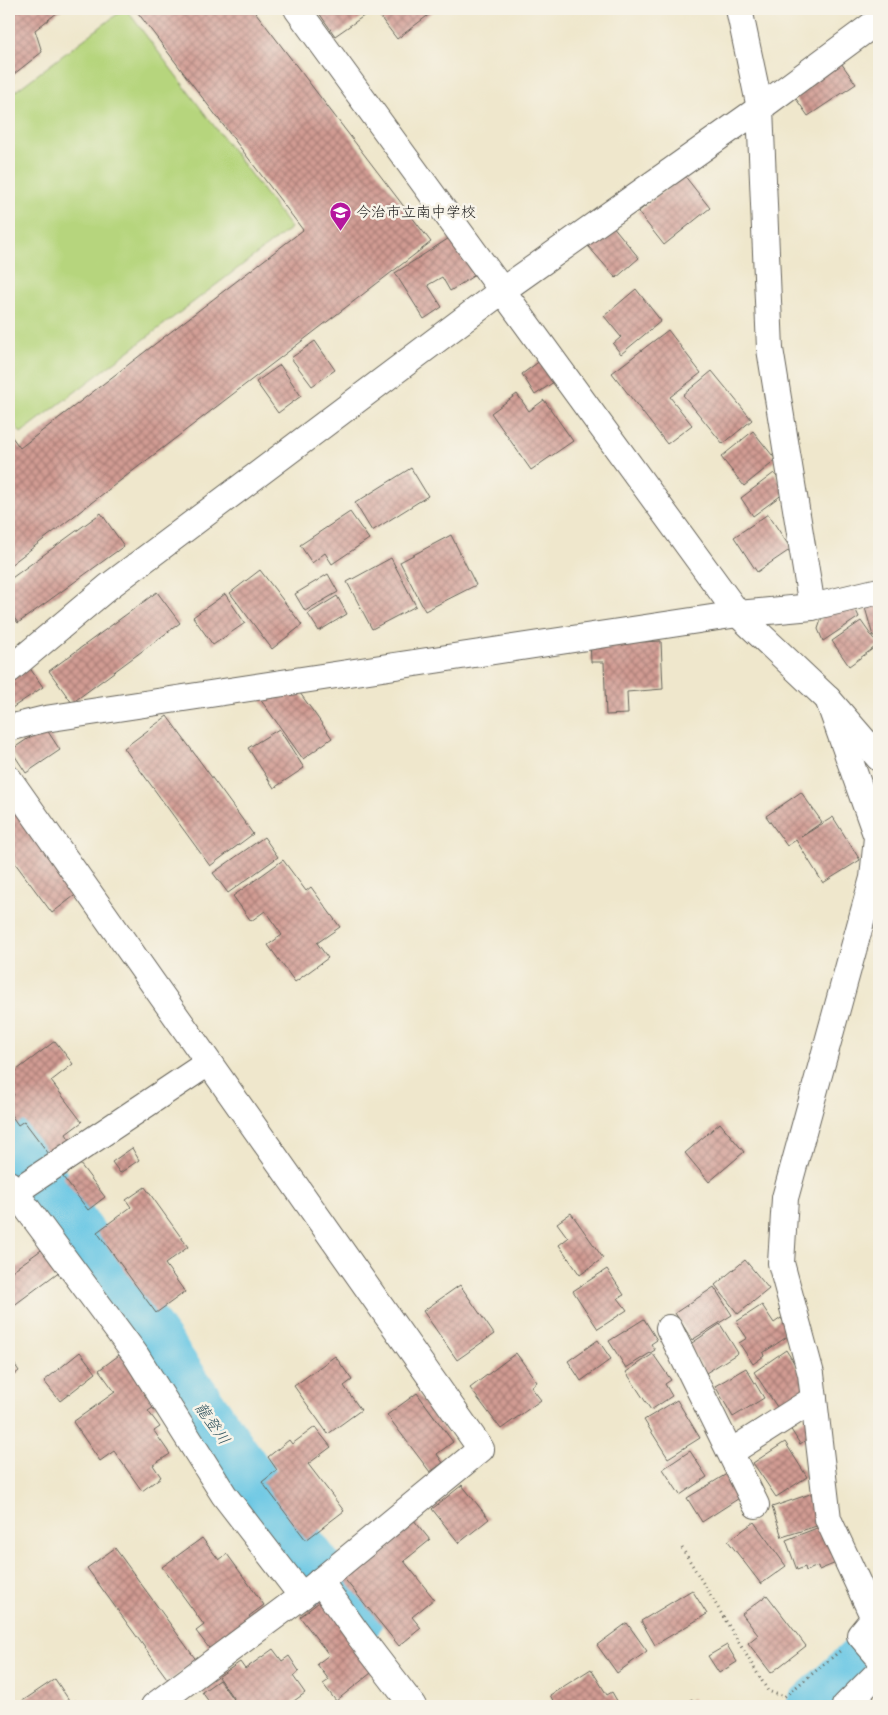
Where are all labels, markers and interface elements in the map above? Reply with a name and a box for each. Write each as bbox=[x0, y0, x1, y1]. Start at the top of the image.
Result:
school or university icon: 今治市立南中学校 bbox=[328, 200, 352, 231]
place label: 今治市立南中学校 bbox=[356, 202, 476, 222]
water label: 龍登川 bbox=[190, 1398, 235, 1449]

